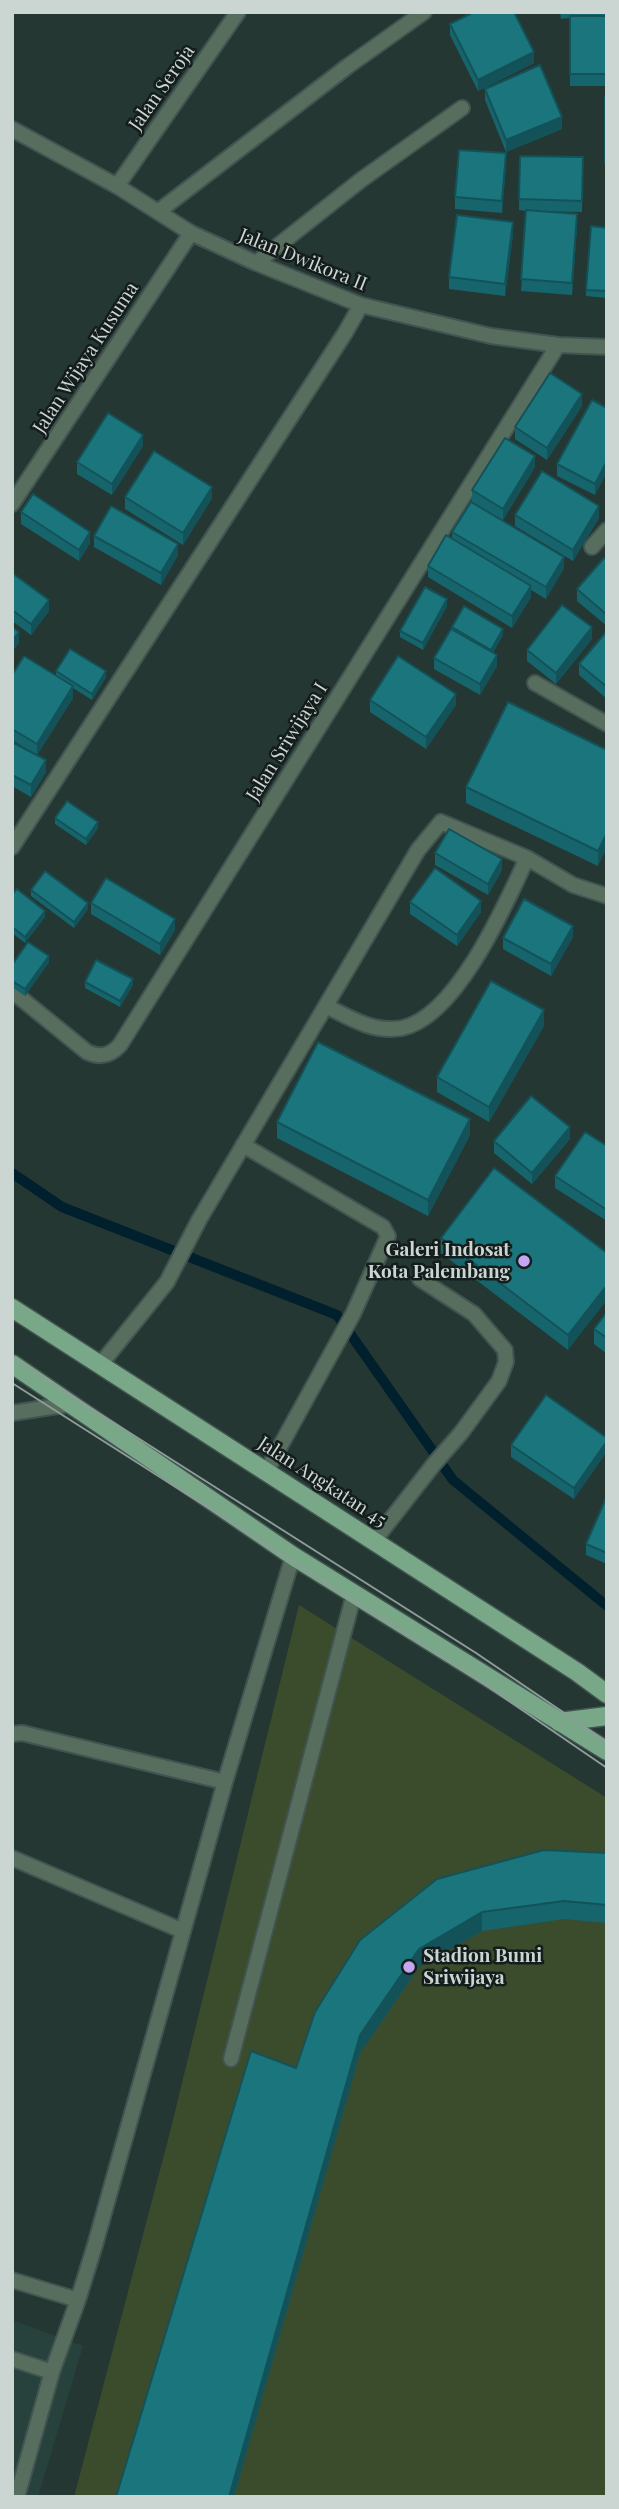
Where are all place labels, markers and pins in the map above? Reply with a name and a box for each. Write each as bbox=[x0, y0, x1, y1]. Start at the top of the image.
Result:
place label: Galeri Indosat Kota Palembang bbox=[368, 1239, 510, 1283]
marker: Galeri Indosat Kota Palembang bbox=[516, 1253, 532, 1269]
place label: Stadion Bumi Sriwijaya bbox=[423, 1945, 542, 1989]
marker: Stadion Bumi Sriwijaya bbox=[401, 1959, 417, 1975]

